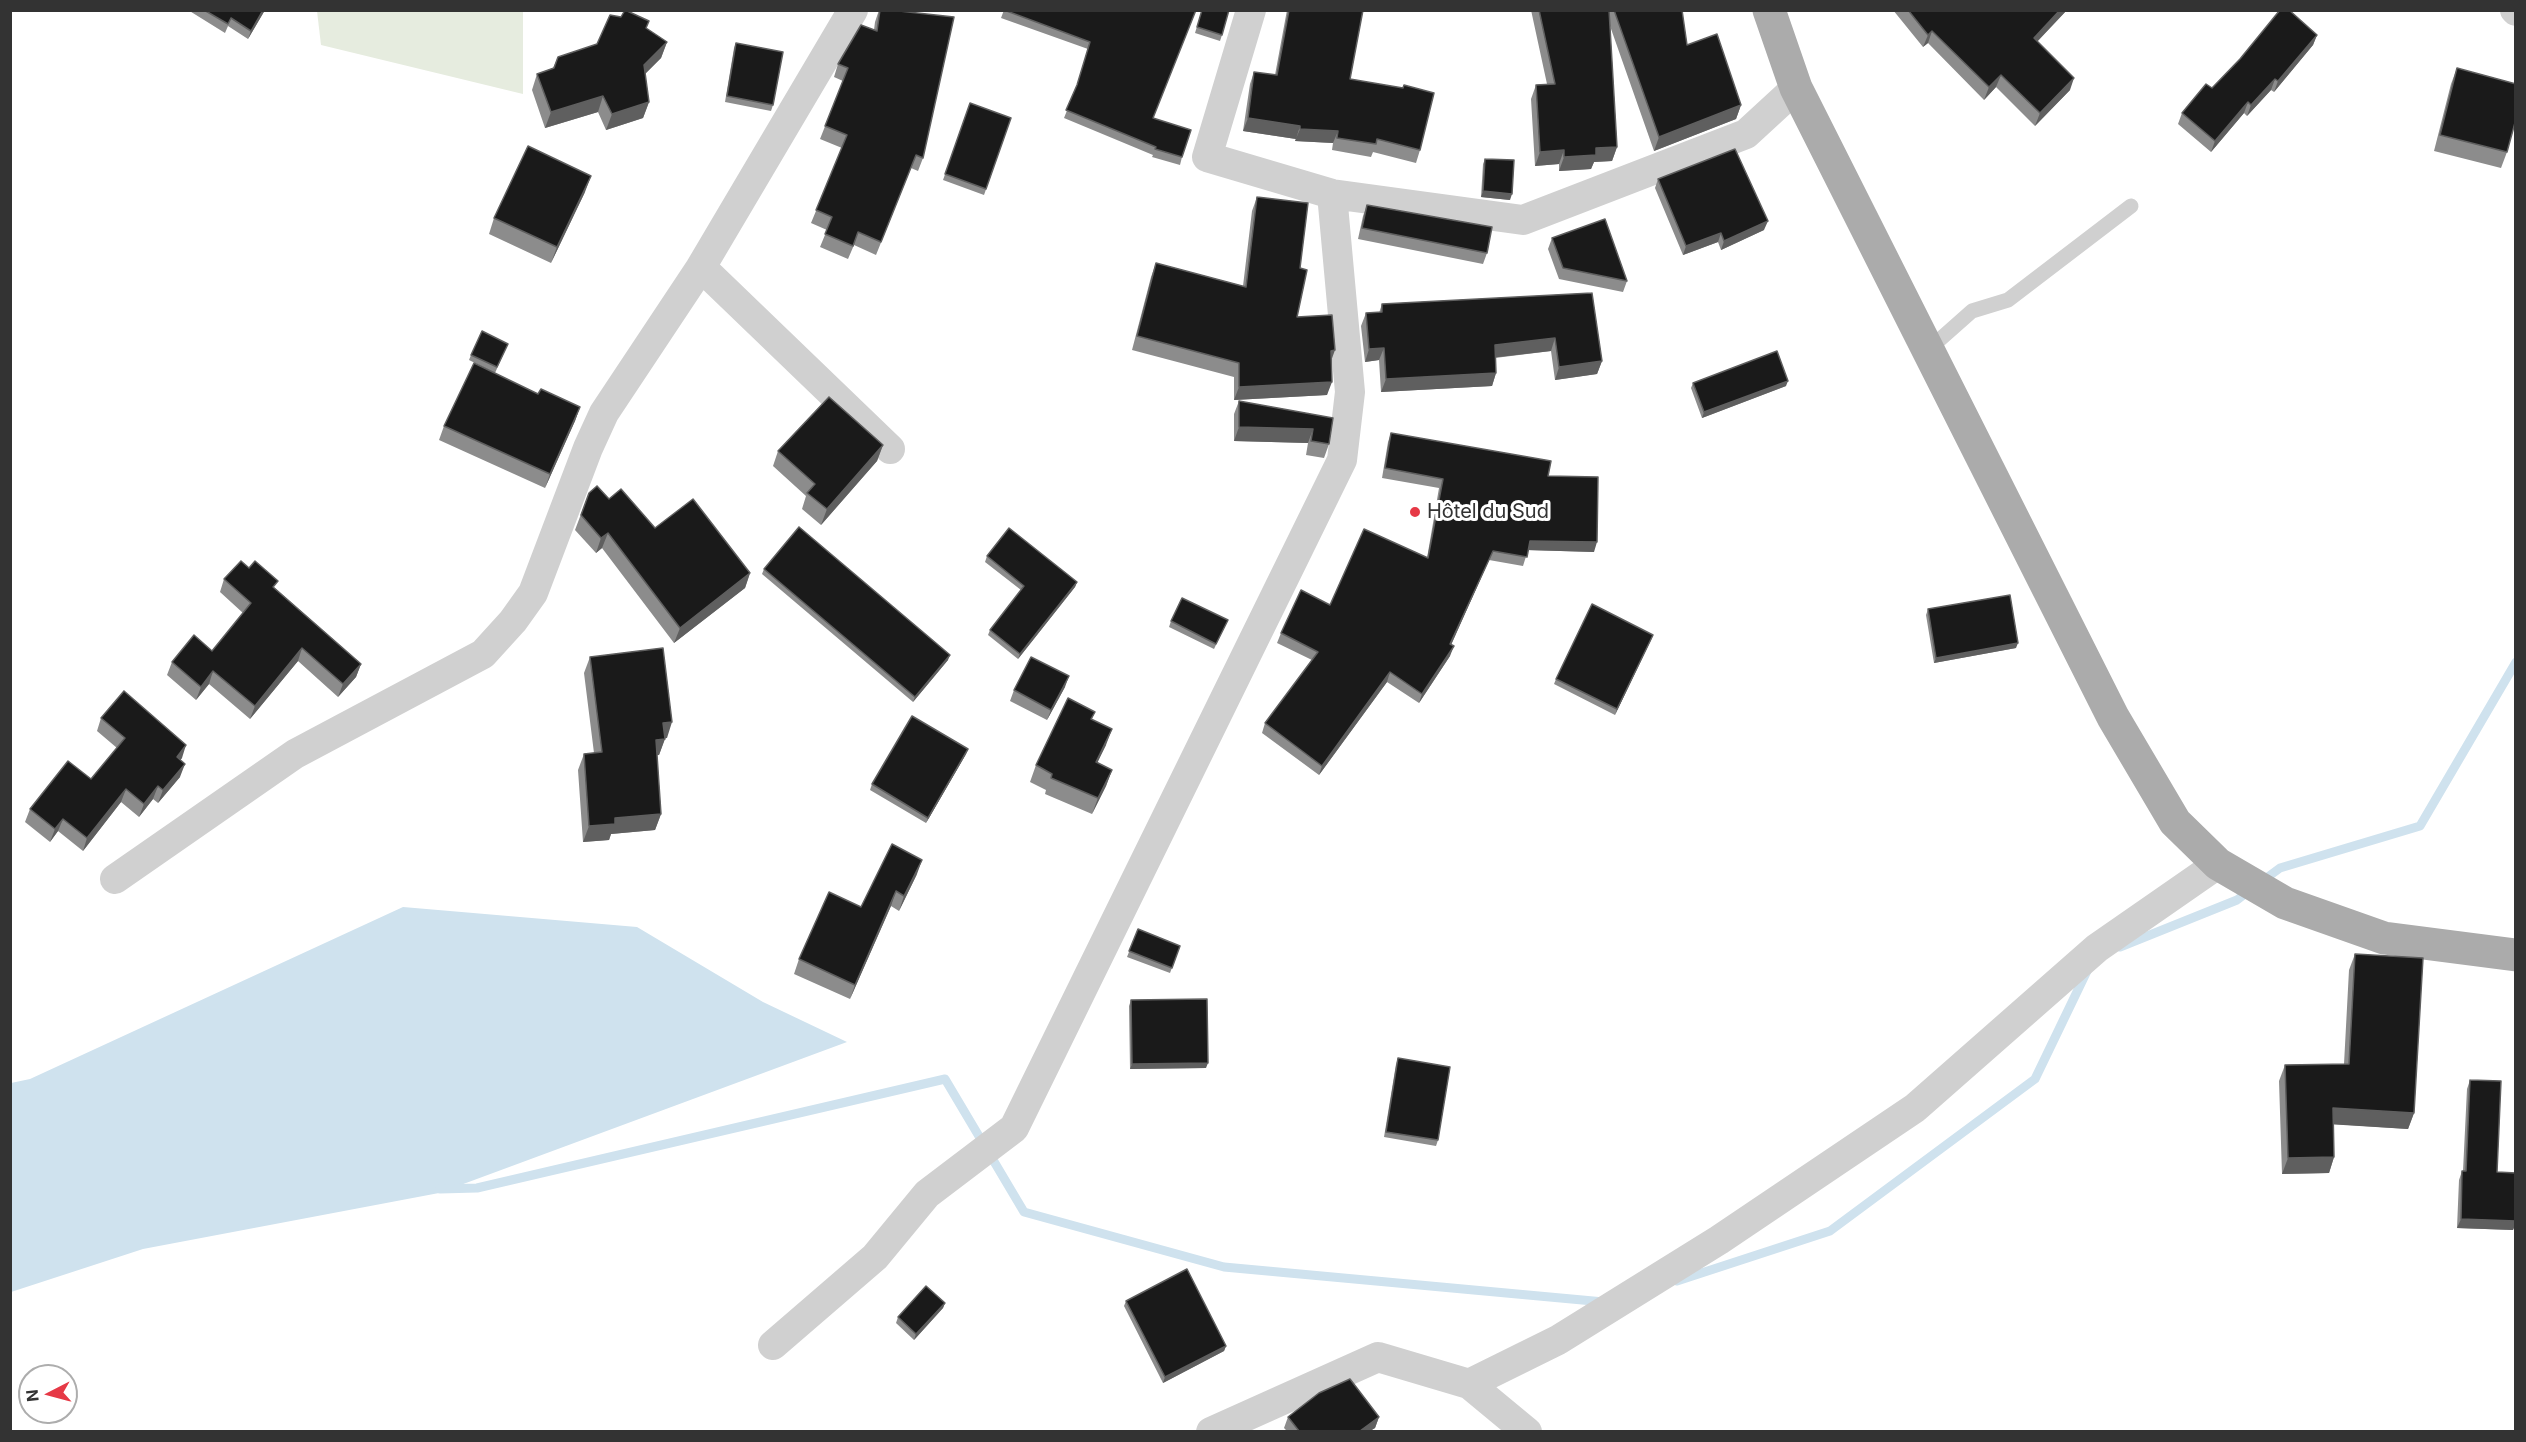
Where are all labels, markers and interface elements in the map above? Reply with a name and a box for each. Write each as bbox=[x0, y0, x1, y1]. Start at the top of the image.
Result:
place label: Hôtel du Sud bbox=[1427, 500, 1549, 524]
marker: Hôtel du Sud bbox=[1408, 505, 1422, 519]
north arrow bbox=[18, 1364, 78, 1424]
text: N bbox=[22, 1389, 43, 1403]

